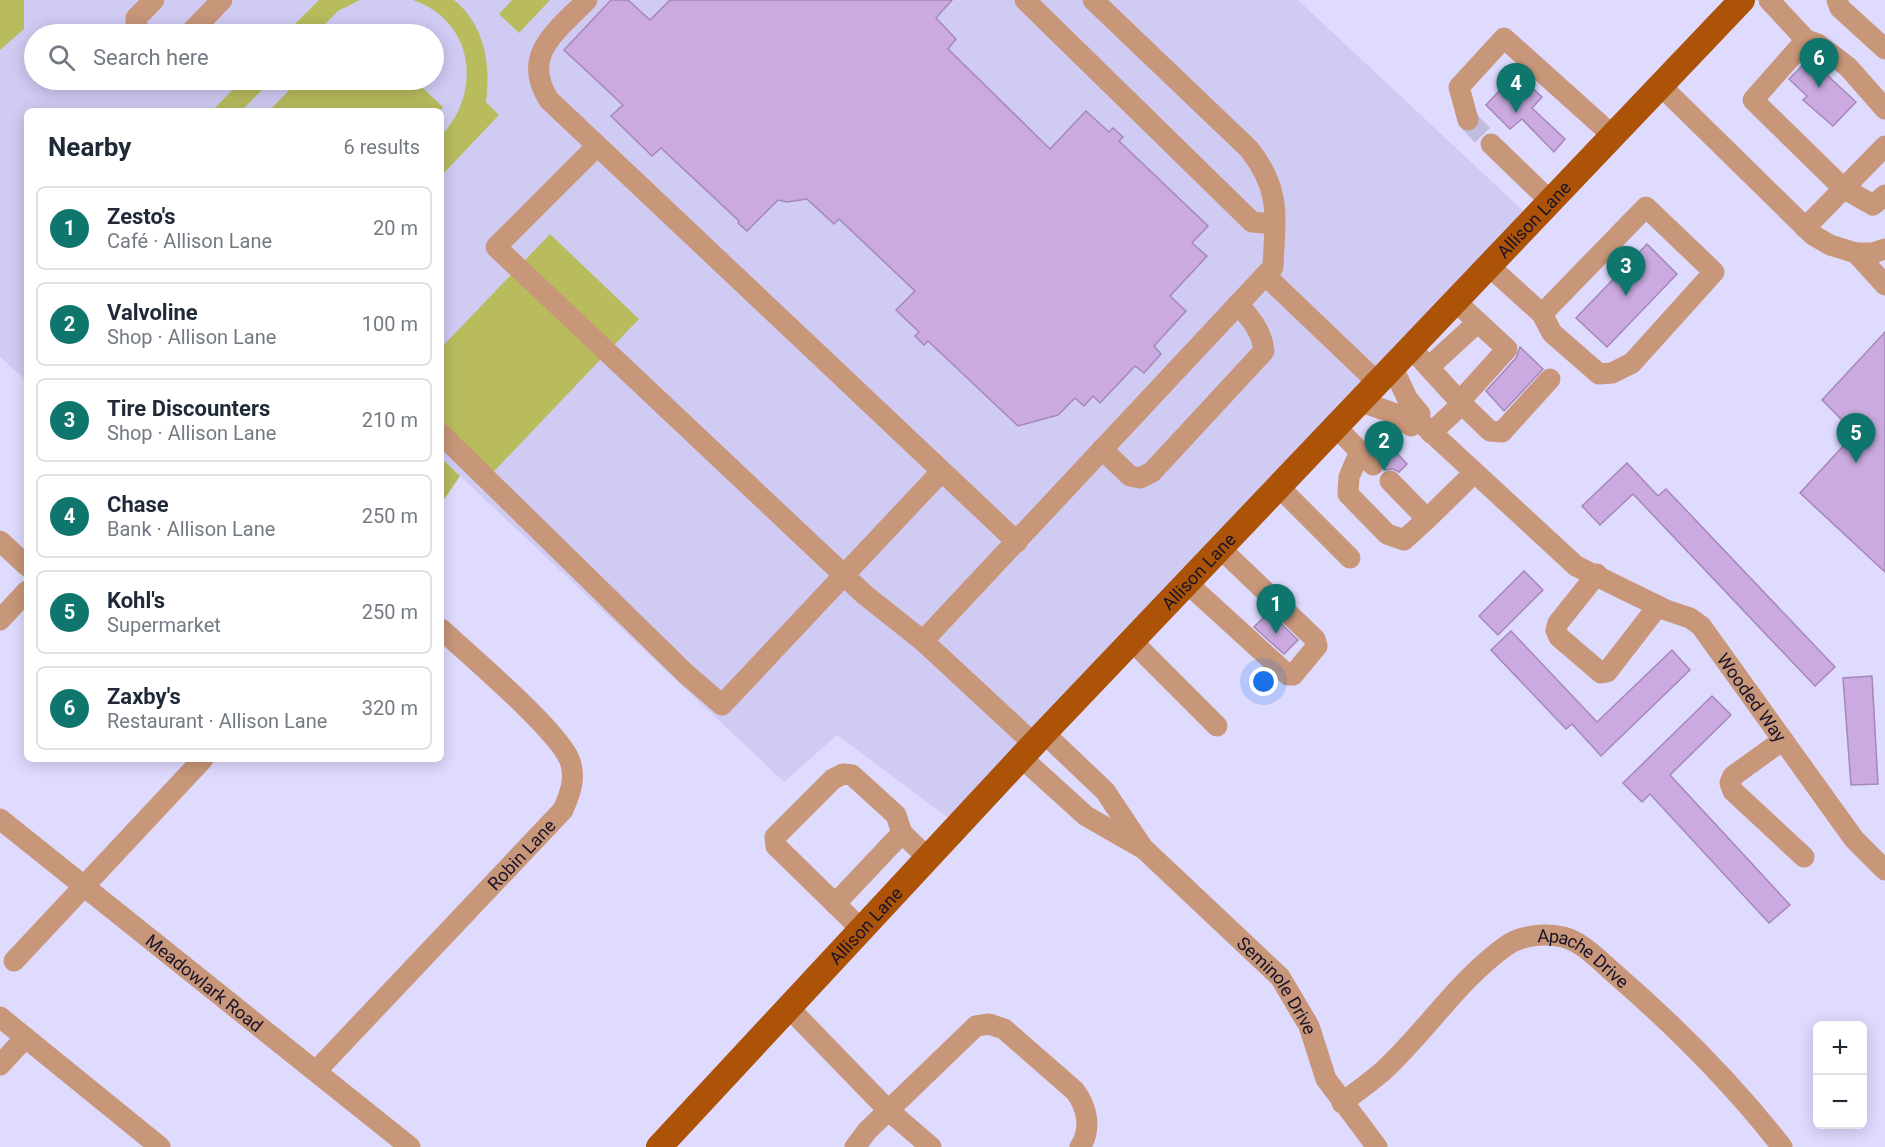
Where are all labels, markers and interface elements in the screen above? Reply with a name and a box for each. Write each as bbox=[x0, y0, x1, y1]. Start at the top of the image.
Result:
search box bbox=[24, 24, 444, 90]
pin: 6 bbox=[1800, 38, 1838, 88]
icon: search bbox=[45, 41, 78, 74]
text: Search here bbox=[93, 45, 209, 70]
pin: 4 bbox=[1496, 63, 1536, 113]
text: Nearby bbox=[48, 132, 131, 162]
text: 6 results bbox=[344, 135, 420, 159]
street label: Allison Lane bbox=[1492, 176, 1575, 262]
text: Zesto's bbox=[107, 204, 176, 229]
text: 1 bbox=[64, 216, 75, 240]
text: 20 m bbox=[373, 216, 418, 240]
text: Café · Allison Lane bbox=[107, 229, 272, 253]
pin: 3 bbox=[1606, 246, 1646, 296]
text: Valvoline bbox=[107, 300, 198, 325]
text: 2 bbox=[64, 312, 75, 336]
text: 100 m bbox=[362, 312, 418, 336]
text: Shop · Allison Lane bbox=[107, 325, 276, 349]
text: Tire Discounters bbox=[107, 396, 270, 421]
text: 3 bbox=[64, 408, 75, 432]
text: 210 m bbox=[362, 408, 418, 432]
pin: 5 bbox=[1836, 414, 1876, 463]
text: Shop · Allison Lane bbox=[107, 421, 276, 445]
pin: 2 bbox=[1364, 422, 1404, 471]
text: Chase bbox=[107, 492, 169, 517]
text: 4 bbox=[64, 504, 75, 528]
text: 250 m bbox=[362, 504, 418, 528]
text: Bank · Allison Lane bbox=[107, 517, 275, 541]
street label: Allison Lane bbox=[1157, 528, 1240, 614]
pin: 1 bbox=[1256, 584, 1296, 634]
text: Kohl's bbox=[107, 588, 165, 613]
text: 5 bbox=[64, 600, 75, 624]
text: 250 m bbox=[362, 600, 418, 624]
text: Supermarket bbox=[107, 613, 221, 637]
street label: Wooded Way bbox=[1713, 649, 1791, 746]
your location bbox=[1249, 667, 1278, 696]
text: Zaxby's bbox=[107, 684, 181, 709]
text: 6 bbox=[64, 696, 75, 720]
text: 320 m bbox=[362, 696, 418, 720]
text: Restaurant · Allison Lane bbox=[107, 709, 327, 733]
street label: Robin Lane bbox=[483, 815, 559, 894]
street label: Allison Lane bbox=[824, 882, 906, 968]
street label: Apache Drive bbox=[1537, 925, 1633, 992]
street label: Meadowlark Road bbox=[142, 929, 267, 1036]
street label: Seminole Drive bbox=[1233, 932, 1321, 1037]
map controls bbox=[1813, 1021, 1867, 1129]
button: + bbox=[1813, 1021, 1867, 1075]
button: − bbox=[1813, 1075, 1867, 1129]

